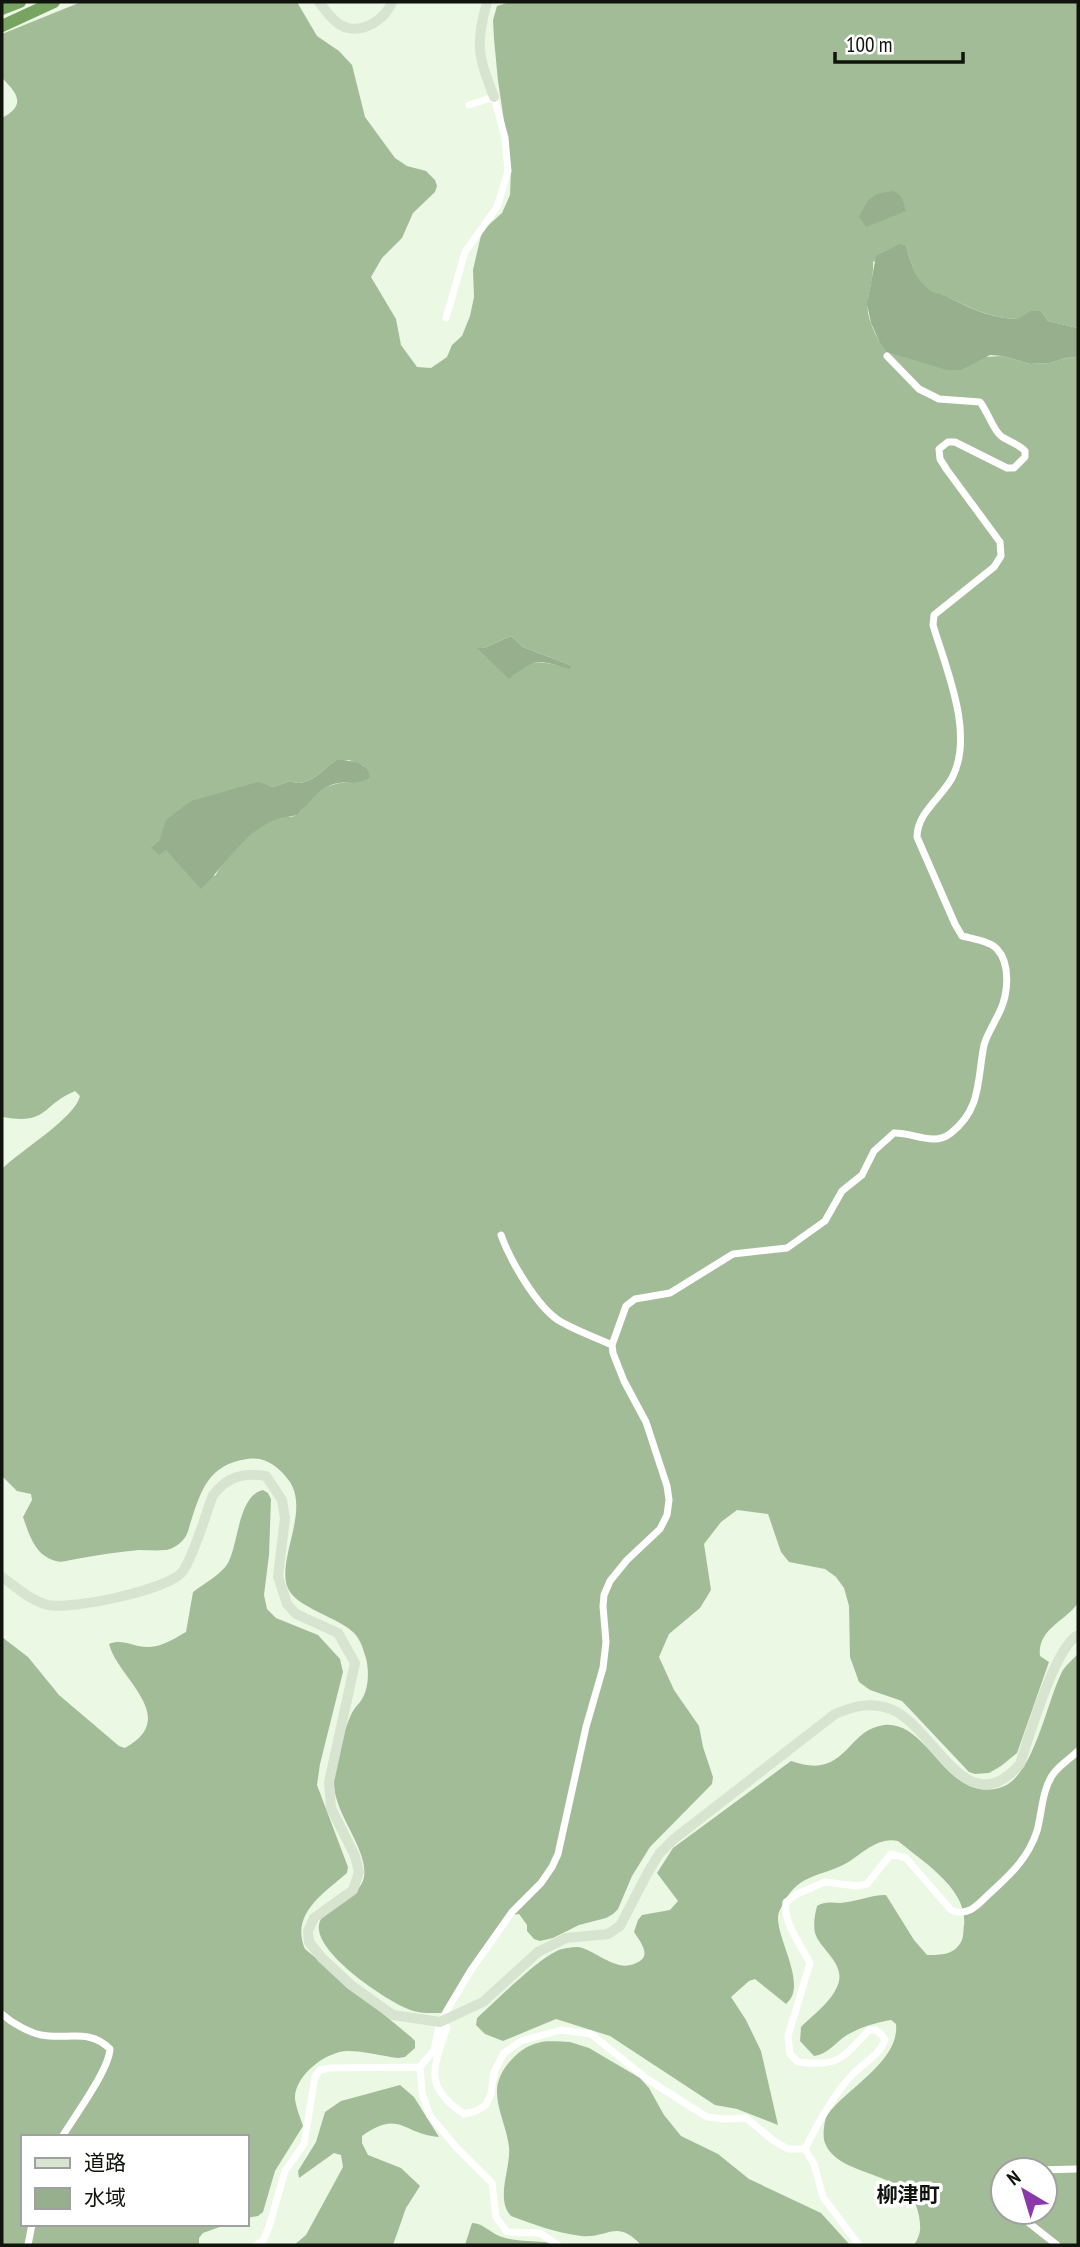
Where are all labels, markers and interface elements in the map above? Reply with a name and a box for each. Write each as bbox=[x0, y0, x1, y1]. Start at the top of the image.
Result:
scale bar bbox=[835, 21, 963, 65]
text: 100 m bbox=[846, 31, 892, 58]
legend bbox=[21, 2135, 248, 2226]
text: 道路 bbox=[84, 2149, 126, 2176]
north arrow bbox=[989, 2156, 1059, 2226]
text: N bbox=[1002, 2165, 1025, 2190]
district label: 柳津町 bbox=[877, 2181, 940, 2208]
text: 水域 bbox=[84, 2184, 126, 2211]

